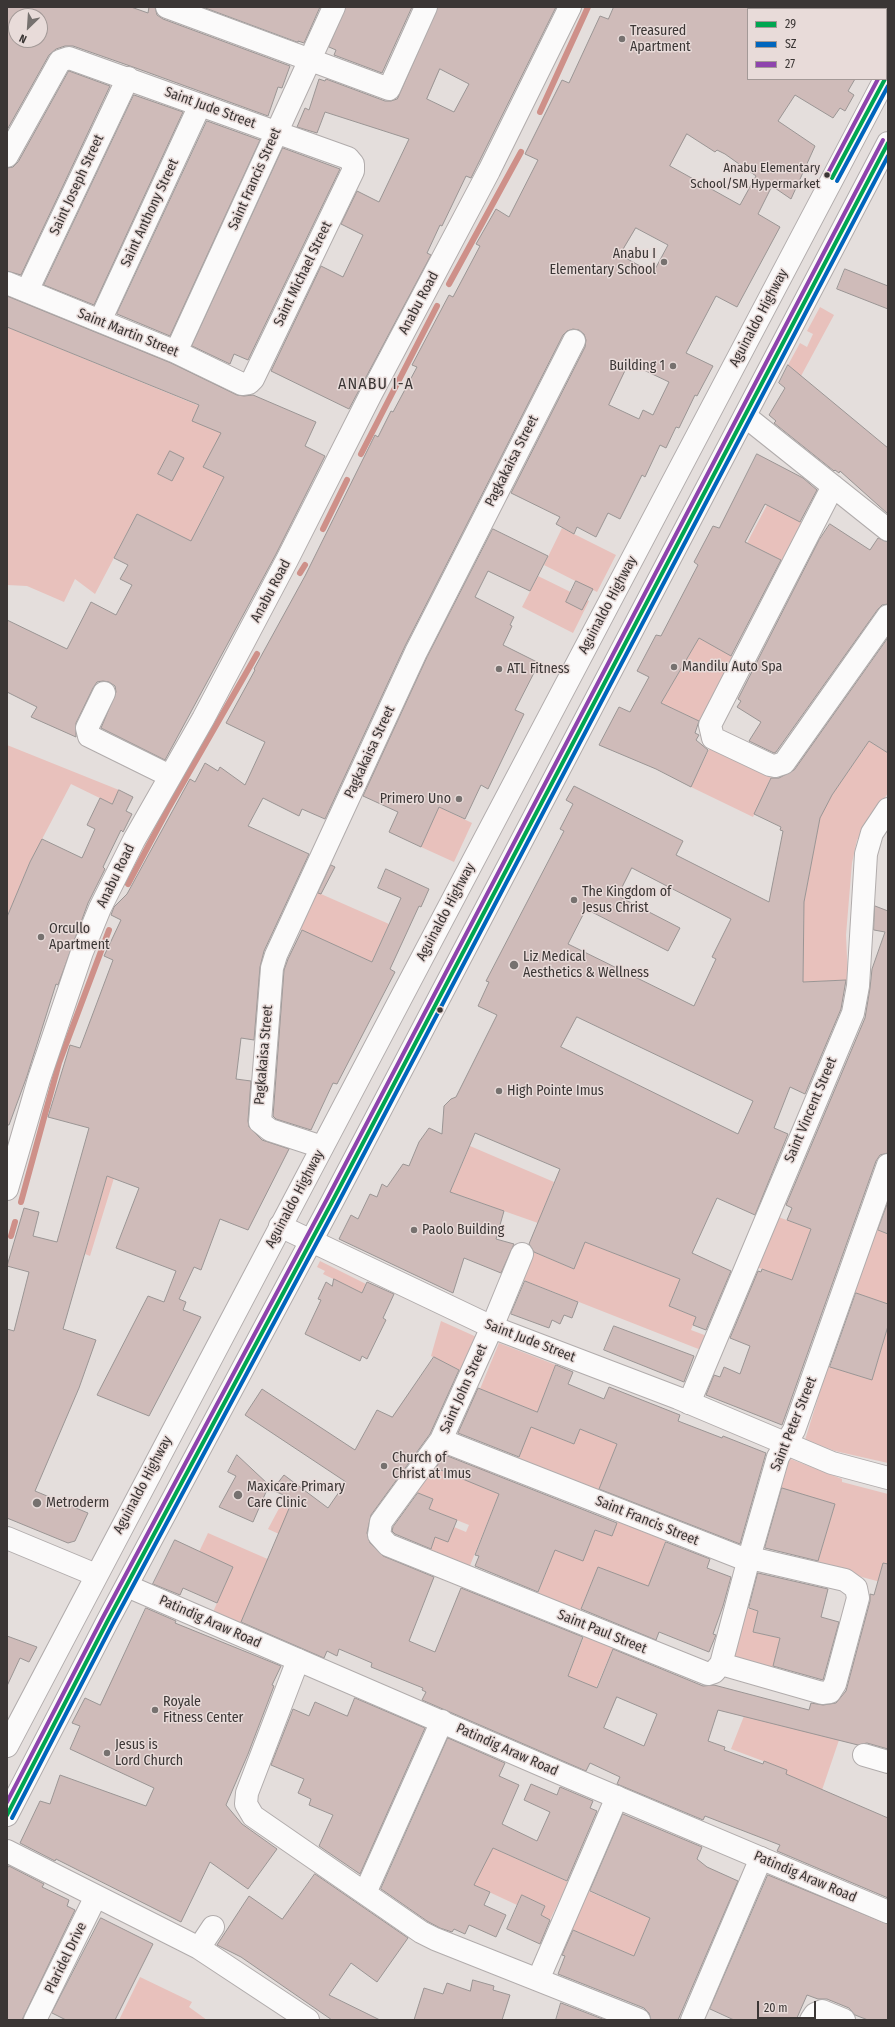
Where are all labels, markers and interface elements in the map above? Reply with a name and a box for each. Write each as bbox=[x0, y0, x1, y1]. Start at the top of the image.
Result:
north arrow bbox=[8, 8, 48, 48]
legend bbox=[747, 8, 887, 80]
text: 29 bbox=[785, 17, 796, 31]
place label: Treasured Apartment bbox=[630, 23, 691, 56]
text: N bbox=[17, 31, 29, 46]
marker: Treasured Apartment bbox=[617, 34, 627, 44]
text: SZ bbox=[785, 37, 796, 51]
text: 27 bbox=[785, 57, 795, 71]
street label: Saint Jude Street bbox=[162, 84, 258, 132]
street label: Saint Francis Street bbox=[225, 125, 285, 233]
street label: Saint Joseph Street bbox=[46, 132, 108, 238]
street label: Saint Anthony Street bbox=[117, 156, 183, 270]
place label: Anabu Elementary School/SM Hypermarket bbox=[690, 160, 820, 191]
marker: Anabu Elementary School/SM Hypermarket bbox=[822, 170, 832, 180]
street label: Saint Michael Street bbox=[270, 219, 336, 329]
place label: Anabu I Elementary School bbox=[549, 246, 656, 278]
marker: Anabu I Elementary School bbox=[659, 257, 669, 267]
street label: Aguinaldo Highway bbox=[726, 266, 792, 370]
street label: Anabu Road bbox=[395, 269, 443, 337]
street label: Saint Martin Street bbox=[75, 305, 181, 361]
place label: Building 1 bbox=[609, 358, 665, 374]
marker: Building 1 bbox=[668, 361, 678, 371]
district label: ANABU I-A bbox=[338, 375, 414, 395]
street label: Pagkakaisa Street bbox=[482, 413, 542, 509]
street label: Aguinaldo Highway bbox=[575, 553, 641, 657]
street label: Anabu Road bbox=[247, 557, 295, 625]
place label: Mandilu Auto Spa bbox=[682, 659, 782, 675]
place label: ATL Fitness bbox=[507, 661, 570, 677]
marker: Mandilu Auto Spa bbox=[669, 662, 679, 672]
marker: ATL Fitness bbox=[494, 664, 504, 674]
street label: Pagkakaisa Street bbox=[341, 703, 399, 801]
place label: Primero Uno bbox=[380, 791, 451, 807]
marker: Primero Uno bbox=[454, 794, 464, 804]
street label: Anabu Road bbox=[93, 841, 139, 911]
street label: Aguinaldo Highway bbox=[413, 860, 479, 964]
place label: The Kingdom of Jesus Christ bbox=[582, 884, 671, 916]
marker: The Kingdom of Jesus Christ bbox=[569, 895, 579, 905]
place label: Orcullo Apartment bbox=[49, 921, 110, 954]
marker: Orcullo Apartment bbox=[36, 932, 46, 942]
place label: Liz Medical Aesthetics & Wellness bbox=[523, 949, 649, 982]
marker: Liz Medical Aesthetics & Wellness bbox=[508, 959, 520, 971]
street label: Pagkakaisa Street bbox=[251, 1004, 277, 1106]
unlabelled marker bbox=[435, 1005, 445, 1015]
street label: Saint Vincent Street bbox=[781, 1055, 841, 1165]
place label: High Pointe Imus bbox=[507, 1083, 604, 1099]
marker: High Pointe Imus bbox=[494, 1086, 504, 1096]
street label: Aguinaldo Highway bbox=[262, 1147, 328, 1251]
place label: Paolo Building bbox=[422, 1222, 504, 1238]
marker: Paolo Building bbox=[409, 1225, 419, 1235]
street label: Saint Jude Street bbox=[482, 1316, 578, 1366]
street label: Saint John Street bbox=[437, 1342, 491, 1436]
street label: Saint Peter Street bbox=[767, 1374, 821, 1474]
street label: Aguinaldo Highway bbox=[110, 1433, 176, 1537]
place label: Church of Christ at Imus bbox=[392, 1450, 471, 1482]
marker: Church of Christ at Imus bbox=[379, 1461, 389, 1471]
place label: Maxicare Primary Care Clinic bbox=[247, 1479, 345, 1512]
marker: Maxicare Primary Care Clinic bbox=[232, 1489, 244, 1501]
street label: Saint Francis Street bbox=[593, 1493, 701, 1549]
place label: Metroderm bbox=[46, 1495, 109, 1511]
marker: Metroderm bbox=[31, 1497, 43, 1509]
street label: Patindig Araw Road bbox=[156, 1592, 264, 1652]
street label: Saint Paul Street bbox=[555, 1606, 649, 1658]
place label: Royale Fitness Center bbox=[163, 1694, 243, 1726]
marker: Royale Fitness Center bbox=[150, 1705, 160, 1715]
street label: Patindig Araw Road bbox=[453, 1720, 561, 1780]
place label: Jesus is Lord Church bbox=[115, 1737, 183, 1770]
marker: Jesus is Lord Church bbox=[102, 1748, 112, 1758]
street label: Patindig Araw Road bbox=[751, 1848, 859, 1906]
street label: Plaridel Drive bbox=[42, 1920, 90, 1996]
scale bar bbox=[759, 1993, 818, 2019]
text: 20 m bbox=[764, 2001, 788, 2015]

